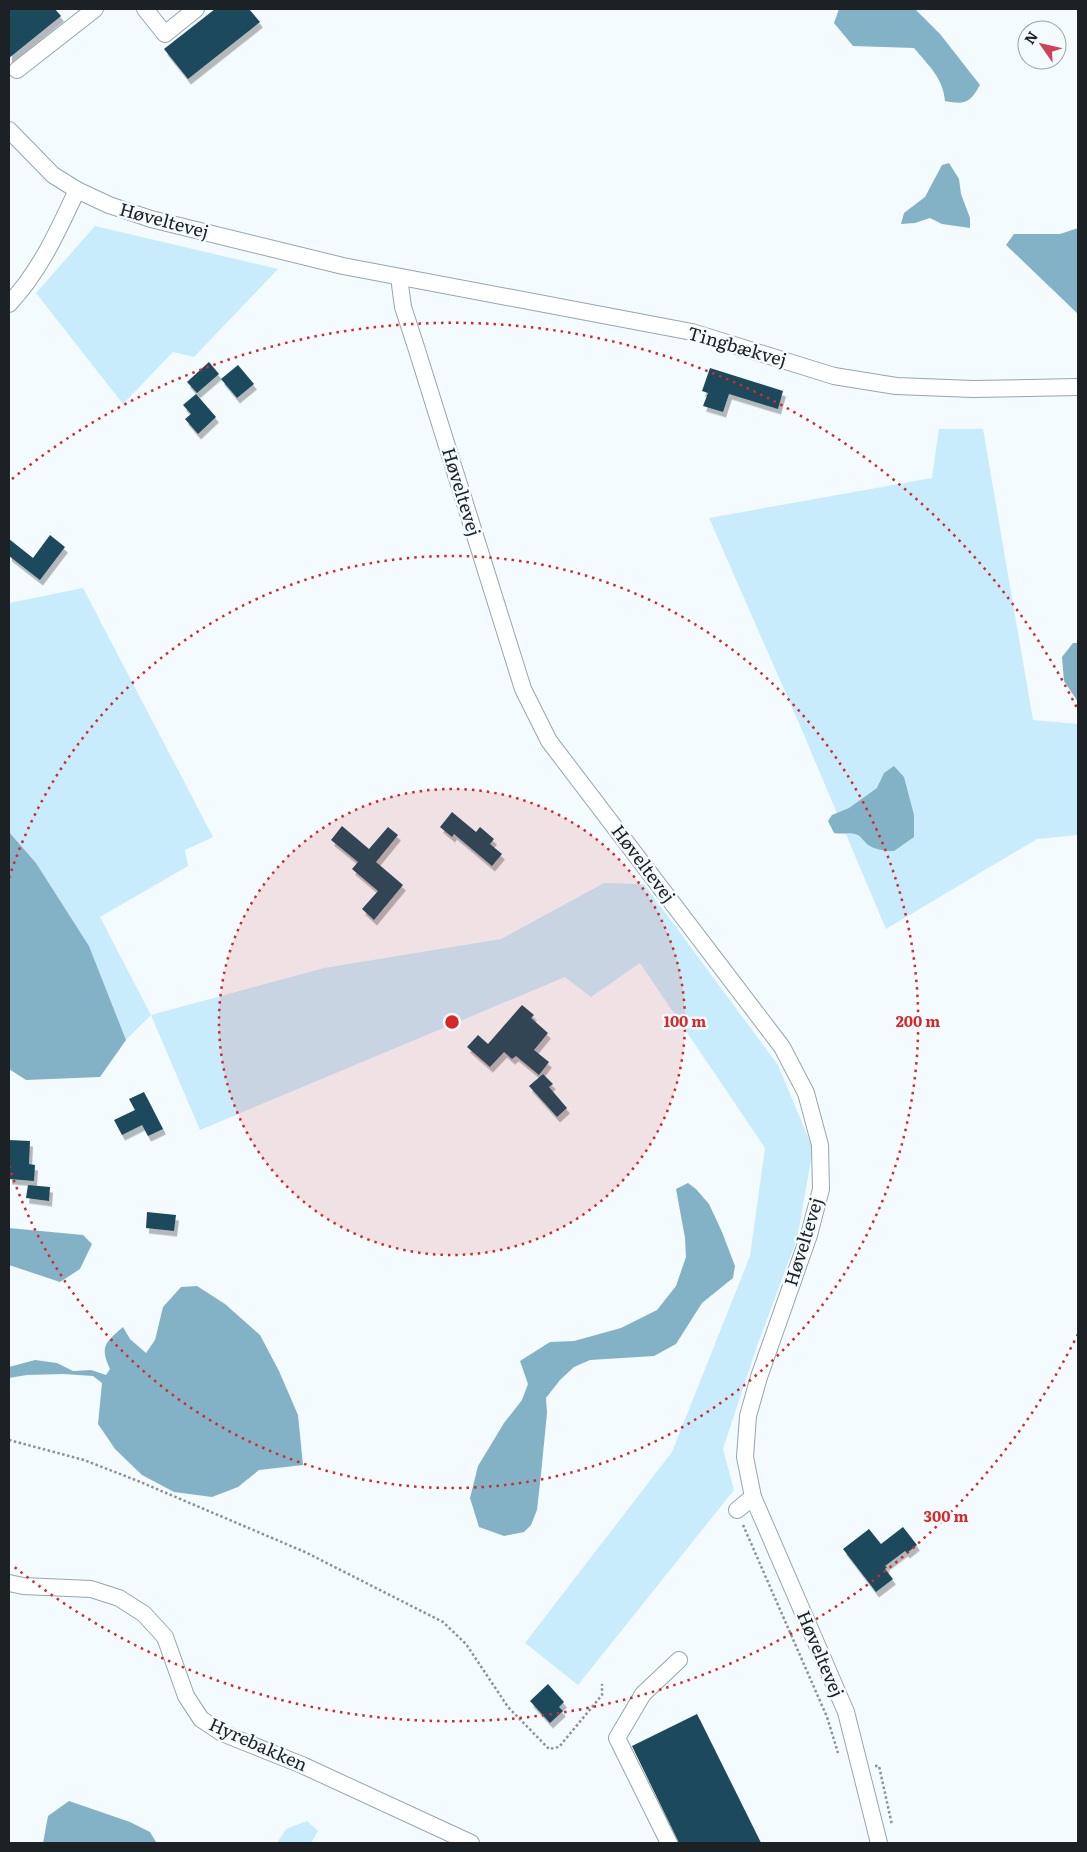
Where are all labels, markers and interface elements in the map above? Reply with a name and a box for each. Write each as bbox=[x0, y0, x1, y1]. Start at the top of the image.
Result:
north arrow bbox=[1017, 20, 1067, 70]
text: N bbox=[1019, 27, 1042, 48]
street label: Høveltevej bbox=[117, 195, 212, 244]
street label: Tingbækvej bbox=[685, 319, 790, 373]
street label: Høveltevej bbox=[436, 444, 489, 539]
street label: Høveltevej bbox=[606, 818, 683, 908]
text: 100 m bbox=[664, 1009, 706, 1032]
text: 200 m bbox=[896, 1009, 940, 1032]
centre of rings bbox=[443, 1013, 461, 1031]
street label: Høveltevej bbox=[776, 1194, 829, 1289]
text: 300 m bbox=[924, 1504, 968, 1527]
street label: Høveltevej bbox=[791, 1606, 852, 1701]
street label: Hyrebakken bbox=[205, 1710, 312, 1777]

